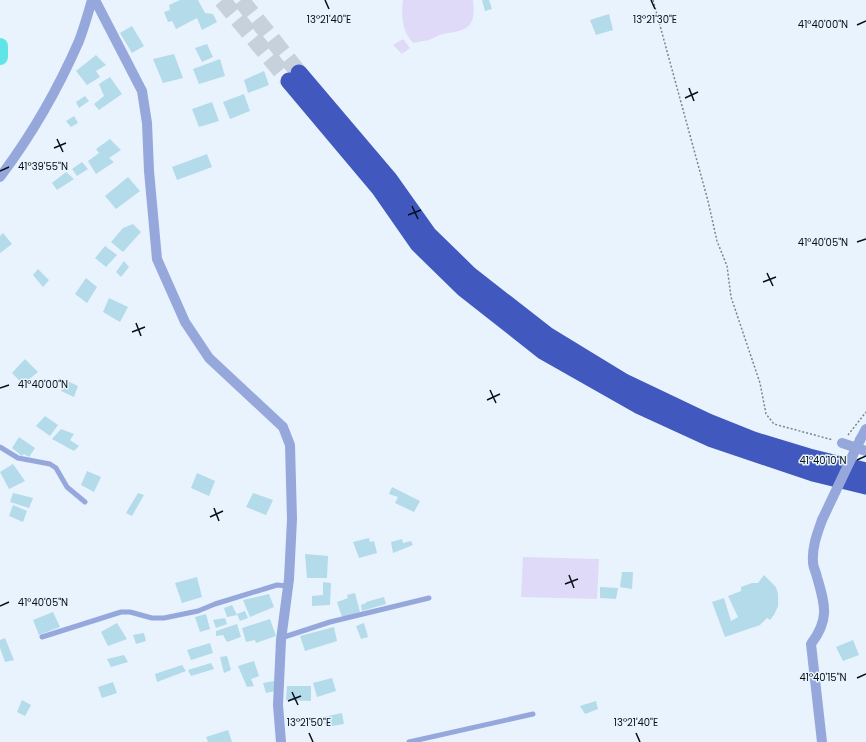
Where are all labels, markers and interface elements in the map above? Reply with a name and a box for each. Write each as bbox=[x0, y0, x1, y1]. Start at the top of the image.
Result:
text: 13°21'40"E bbox=[307, 12, 351, 27]
text: 13°21'30"E bbox=[633, 12, 677, 27]
text: 41°40'00"N bbox=[798, 17, 848, 32]
text: 41°39'55"N bbox=[18, 159, 68, 174]
text: 41°40'05"N bbox=[798, 235, 848, 250]
text: 41°40'00"N bbox=[18, 377, 68, 392]
text: 41°40'10"N bbox=[799, 453, 847, 468]
text: 41°40'05"N bbox=[18, 595, 68, 610]
text: 41°40'15"N bbox=[799, 670, 847, 685]
text: 13°21'50"E bbox=[287, 715, 331, 730]
text: 13°21'40"E bbox=[614, 715, 658, 730]

